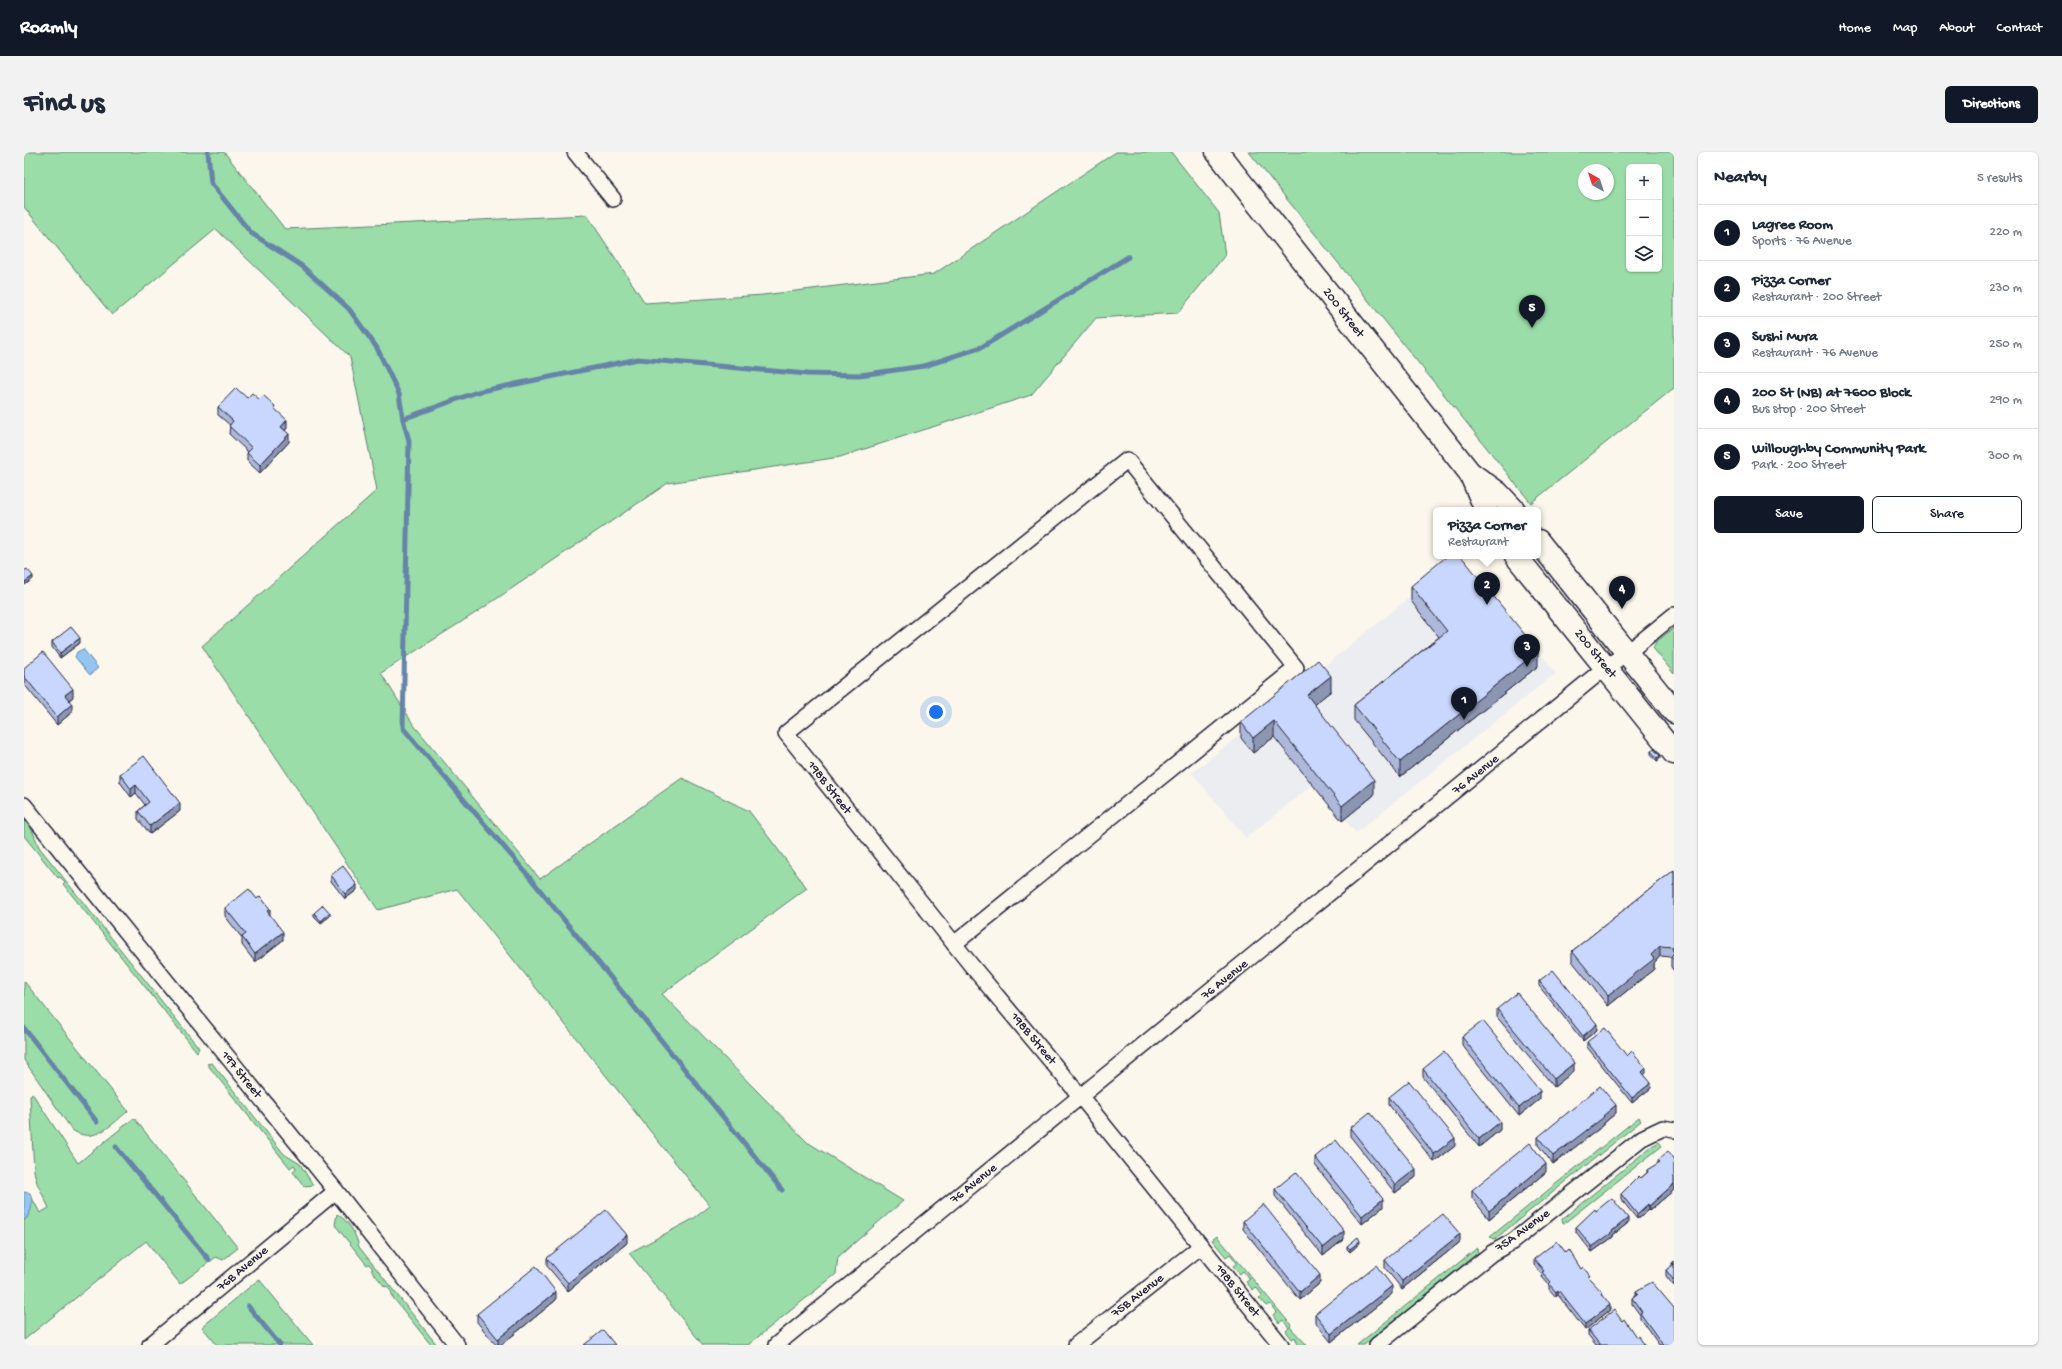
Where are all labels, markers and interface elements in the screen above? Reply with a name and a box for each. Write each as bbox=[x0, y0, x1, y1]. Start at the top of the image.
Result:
text: Roamly bbox=[20, 17, 77, 40]
text: Home bbox=[1839, 20, 1871, 37]
text: Map bbox=[1893, 20, 1917, 37]
text: About bbox=[1939, 20, 1975, 37]
text: Contact bbox=[1997, 20, 2042, 37]
button: Directions bbox=[1945, 86, 2038, 123]
text: Find us bbox=[24, 88, 104, 121]
north arrow bbox=[1578, 164, 1614, 200]
map controls bbox=[1626, 164, 1662, 272]
button: + bbox=[1626, 164, 1662, 200]
text: Nearby bbox=[1714, 168, 1767, 188]
text: 5 results bbox=[1977, 171, 2022, 186]
button: − bbox=[1626, 200, 1662, 236]
text: Lagree Room bbox=[1752, 216, 1833, 234]
text: 1 bbox=[1724, 225, 1730, 240]
text: 220 m bbox=[1990, 225, 2022, 240]
text: Sports · 76 Avenue bbox=[1752, 234, 1852, 249]
button: layers bbox=[1626, 236, 1662, 272]
text: Pizza Corner bbox=[1752, 272, 1830, 290]
text: 2 bbox=[1724, 281, 1730, 296]
text: 230 m bbox=[1989, 281, 2022, 296]
street label: 200 Street bbox=[1319, 285, 1368, 342]
text: Restaurant · 200 Street bbox=[1752, 290, 1881, 305]
pin: 5 bbox=[1519, 295, 1545, 328]
text: Sushi Mura bbox=[1752, 328, 1817, 346]
text: 3 bbox=[1724, 337, 1730, 352]
text: 250 m bbox=[1989, 337, 2022, 352]
text: Restaurant · 76 Avenue bbox=[1752, 346, 1878, 361]
text: 200 St (NB) at 7600 Block bbox=[1752, 384, 1911, 402]
text: 4 bbox=[1724, 393, 1730, 408]
text: 290 m bbox=[1989, 393, 2022, 408]
text: Bus stop · 200 Street bbox=[1752, 402, 1865, 417]
text: Willoughby Community Park bbox=[1752, 440, 1925, 458]
text: 5 bbox=[1724, 449, 1730, 464]
text: 300 m bbox=[1988, 449, 2022, 464]
text: Park · 200 Street bbox=[1752, 458, 1846, 473]
button: Save bbox=[1714, 496, 1864, 533]
button: Share bbox=[1872, 496, 2022, 533]
popup bbox=[1433, 507, 1541, 559]
text: Pizza Corner bbox=[1448, 517, 1526, 535]
text: Restaurant bbox=[1448, 535, 1508, 550]
pin: 2 bbox=[1474, 572, 1500, 605]
pin: 4 bbox=[1609, 576, 1635, 609]
street label: 200 Street bbox=[1571, 626, 1620, 683]
pin: 3 bbox=[1514, 634, 1540, 667]
pin: 1 bbox=[1451, 687, 1477, 720]
your location bbox=[926, 702, 946, 722]
street label: 76 Avenue bbox=[1449, 752, 1503, 799]
street label: 198B Street bbox=[803, 758, 855, 819]
street label: 76 Avenue bbox=[1198, 957, 1252, 1004]
street label: 198B Street bbox=[1006, 1009, 1060, 1069]
street label: 197 Street bbox=[217, 1048, 266, 1103]
street label: 76 Avenue bbox=[947, 1161, 1001, 1208]
street label: 75A Avenue bbox=[1492, 1206, 1553, 1256]
street label: 76B Avenue bbox=[214, 1243, 272, 1295]
street label: 198B Street bbox=[1211, 1261, 1264, 1322]
street label: 75B Avenue bbox=[1108, 1271, 1167, 1322]

